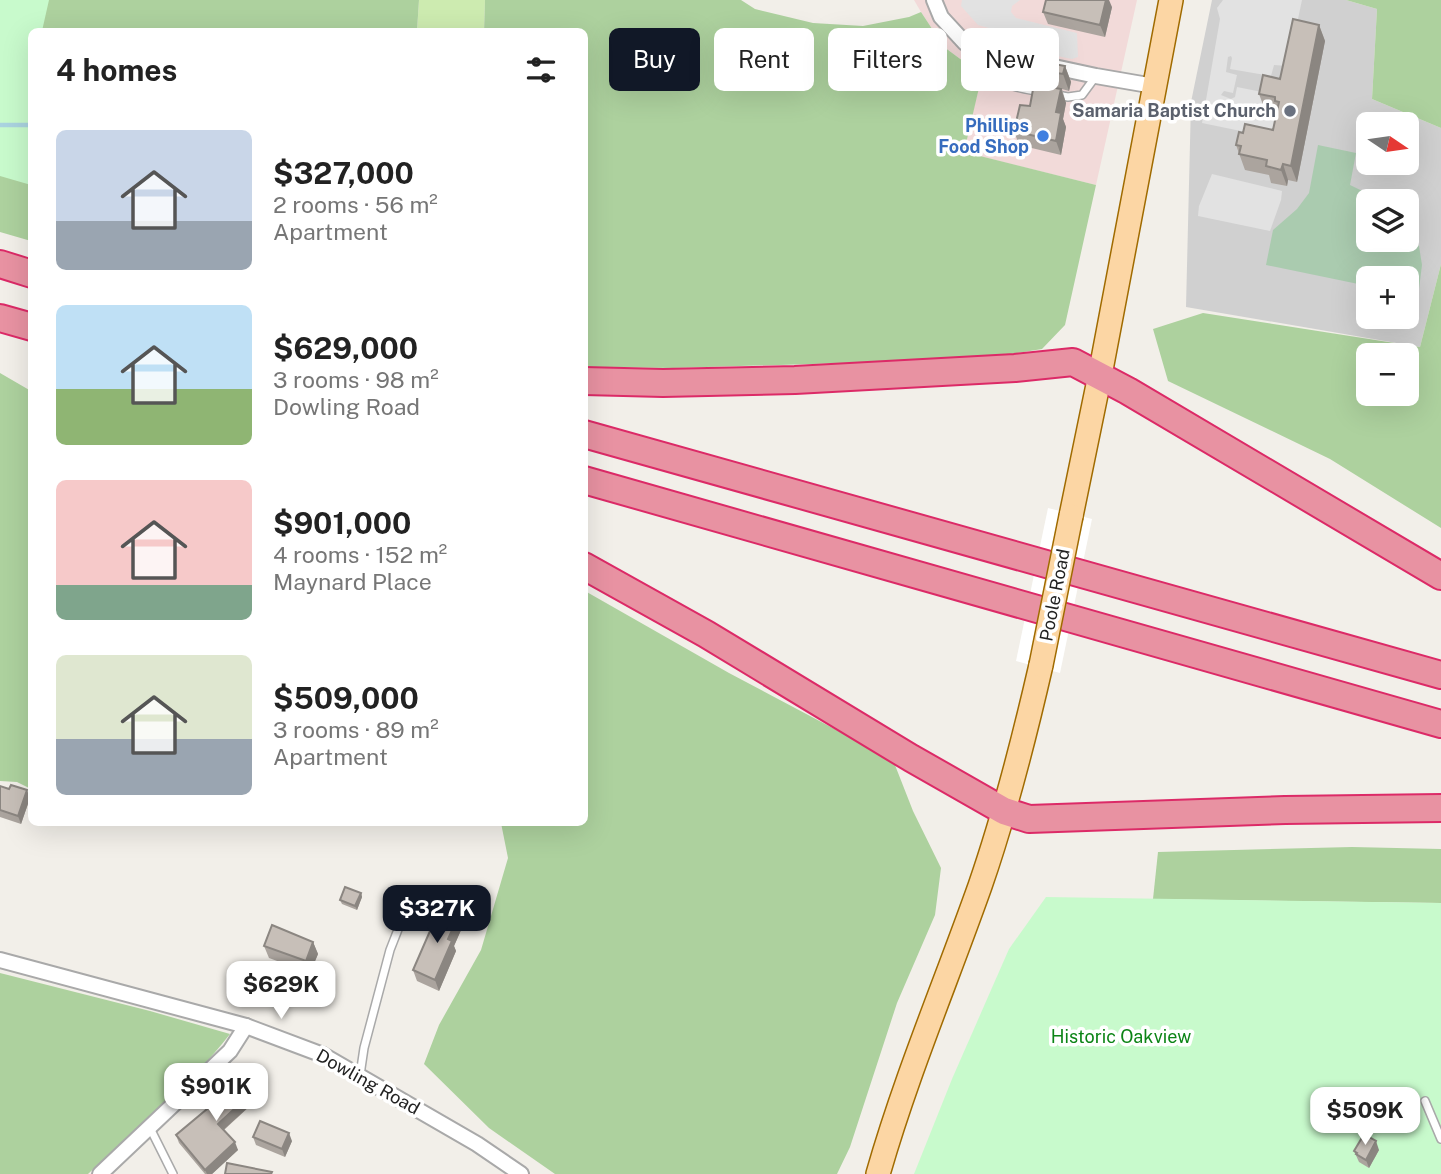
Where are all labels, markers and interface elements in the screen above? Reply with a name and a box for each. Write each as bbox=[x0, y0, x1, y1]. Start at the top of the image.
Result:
chip: Buy bbox=[609, 28, 700, 91]
chip: Rent bbox=[714, 28, 814, 91]
chip: Filters bbox=[828, 28, 947, 91]
chip: New bbox=[961, 28, 1059, 91]
icon: filters bbox=[522, 51, 560, 89]
text: 4 homes bbox=[56, 52, 177, 88]
place label: Samaria Baptist Church bbox=[1072, 100, 1276, 121]
marker: Samaria Baptist Church bbox=[1282, 103, 1298, 119]
north arrow bbox=[1356, 112, 1419, 175]
map controls bbox=[1356, 112, 1419, 406]
place label: Phillips Food Shop bbox=[938, 115, 1029, 157]
marker: Phillips Food Shop bbox=[1035, 128, 1051, 144]
text: $327,000 bbox=[273, 155, 414, 191]
icon: home bbox=[112, 158, 196, 242]
button: layers bbox=[1356, 189, 1419, 252]
text: 2 rooms · 56 m² bbox=[273, 191, 438, 218]
text: Apartment bbox=[273, 218, 388, 245]
button: + bbox=[1356, 266, 1419, 329]
text: $629,000 bbox=[273, 330, 418, 366]
icon: home bbox=[112, 333, 196, 417]
button: − bbox=[1356, 343, 1419, 406]
text: 3 rooms · 98 m² bbox=[273, 366, 439, 393]
text: Dowling Road bbox=[273, 393, 420, 420]
text: $901,000 bbox=[273, 505, 411, 541]
icon: home bbox=[112, 508, 196, 592]
text: 4 rooms · 152 m² bbox=[273, 541, 447, 568]
street label: Poole Road bbox=[1035, 547, 1074, 643]
text: Maynard Place bbox=[273, 568, 432, 595]
text: $509,000 bbox=[273, 680, 419, 716]
icon: home bbox=[112, 683, 196, 767]
text: 3 rooms · 89 m² bbox=[273, 716, 439, 743]
text: Apartment bbox=[273, 743, 388, 770]
pin: $327K bbox=[388, 886, 486, 945]
text: $327K bbox=[399, 894, 475, 921]
pin: $629K bbox=[232, 962, 330, 1021]
text: $629K bbox=[242, 970, 320, 997]
park label: Historic Oakview bbox=[1051, 1026, 1191, 1047]
street label: Dowling Road bbox=[313, 1044, 424, 1119]
pin: $901K bbox=[167, 1064, 265, 1123]
text: $901K bbox=[180, 1072, 252, 1099]
pin: $509K bbox=[1316, 1088, 1414, 1147]
text: $509K bbox=[1326, 1096, 1404, 1123]

